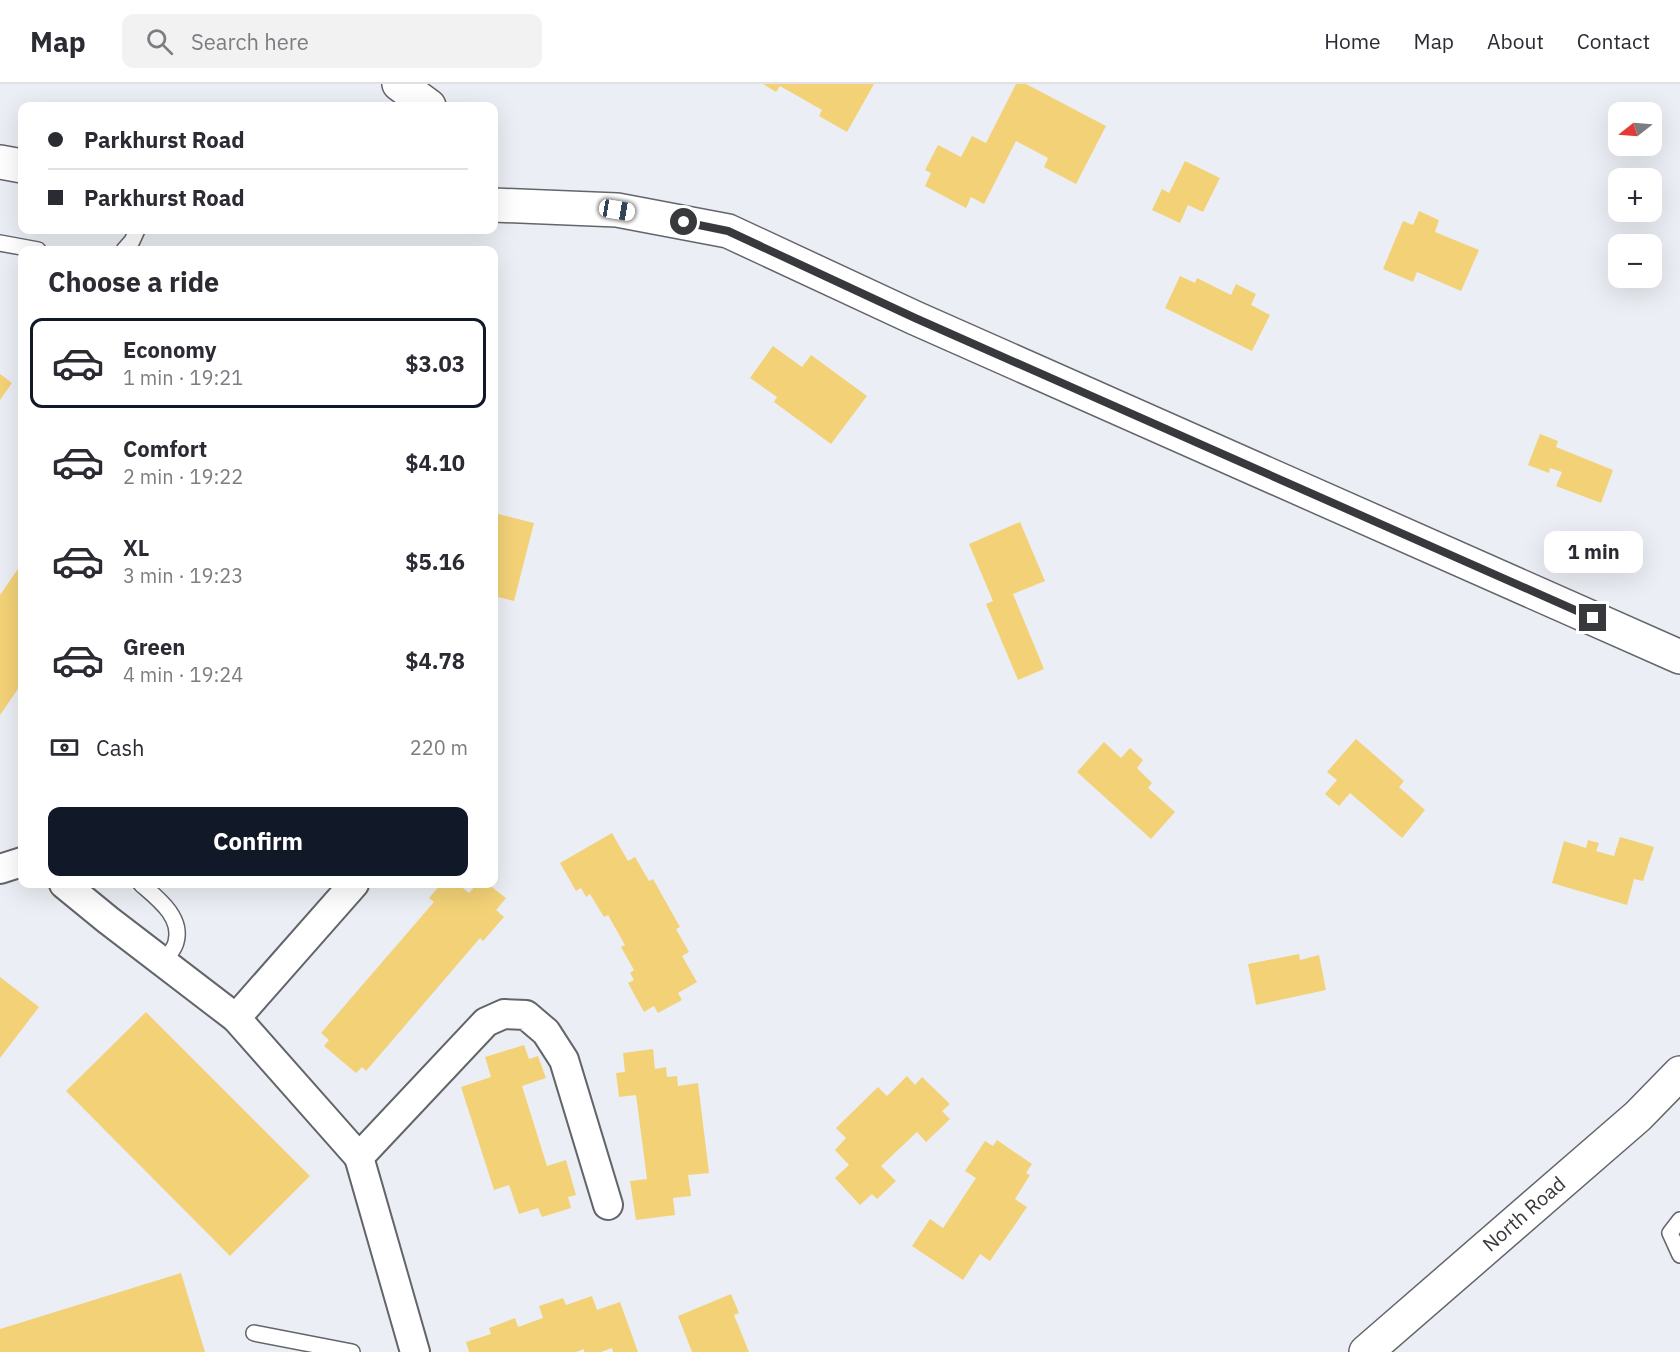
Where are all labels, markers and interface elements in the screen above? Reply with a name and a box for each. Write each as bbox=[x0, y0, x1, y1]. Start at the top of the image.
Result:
search box bbox=[122, 14, 542, 68]
text: Map bbox=[30, 23, 86, 60]
icon: search bbox=[143, 25, 176, 58]
text: Search here bbox=[191, 27, 309, 56]
text: Home bbox=[1324, 27, 1381, 55]
text: Map bbox=[1414, 27, 1454, 55]
text: About bbox=[1487, 27, 1544, 55]
text: Contact bbox=[1577, 27, 1650, 55]
north arrow bbox=[1608, 102, 1662, 156]
map controls bbox=[1608, 102, 1662, 288]
text: Parkhurst Road bbox=[84, 125, 245, 154]
button: + bbox=[1608, 168, 1662, 222]
text: Parkhurst Road bbox=[84, 183, 245, 212]
car bbox=[598, 198, 636, 222]
route start bbox=[670, 208, 697, 235]
button: − bbox=[1608, 234, 1662, 288]
text: Choose a ride bbox=[48, 264, 219, 299]
text: Economy bbox=[123, 335, 217, 364]
icon: car bbox=[51, 336, 105, 390]
text: $3.03 bbox=[405, 349, 465, 378]
text: 1 min · 19:21 bbox=[123, 364, 243, 391]
text: Comfort bbox=[123, 434, 207, 463]
icon: car bbox=[51, 435, 105, 489]
text: $4.10 bbox=[405, 448, 465, 477]
text: 2 min · 19:22 bbox=[123, 463, 243, 490]
callout: 1 min bbox=[1544, 531, 1642, 573]
text: XL bbox=[123, 533, 149, 562]
icon: car bbox=[51, 534, 105, 588]
text: 1 min bbox=[1567, 538, 1620, 565]
text: $5.16 bbox=[405, 547, 465, 576]
text: 3 min · 19:23 bbox=[123, 562, 243, 589]
route end bbox=[1579, 604, 1606, 631]
text: Green bbox=[123, 632, 185, 661]
icon: car bbox=[51, 633, 105, 687]
text: $4.78 bbox=[405, 646, 465, 675]
text: 4 min · 19:24 bbox=[123, 661, 243, 688]
icon: cash bbox=[48, 731, 81, 764]
text: Cash bbox=[96, 733, 145, 762]
text: 220 m bbox=[410, 734, 468, 761]
button: Confirm bbox=[48, 807, 468, 876]
street label: North Road bbox=[1476, 1170, 1571, 1257]

